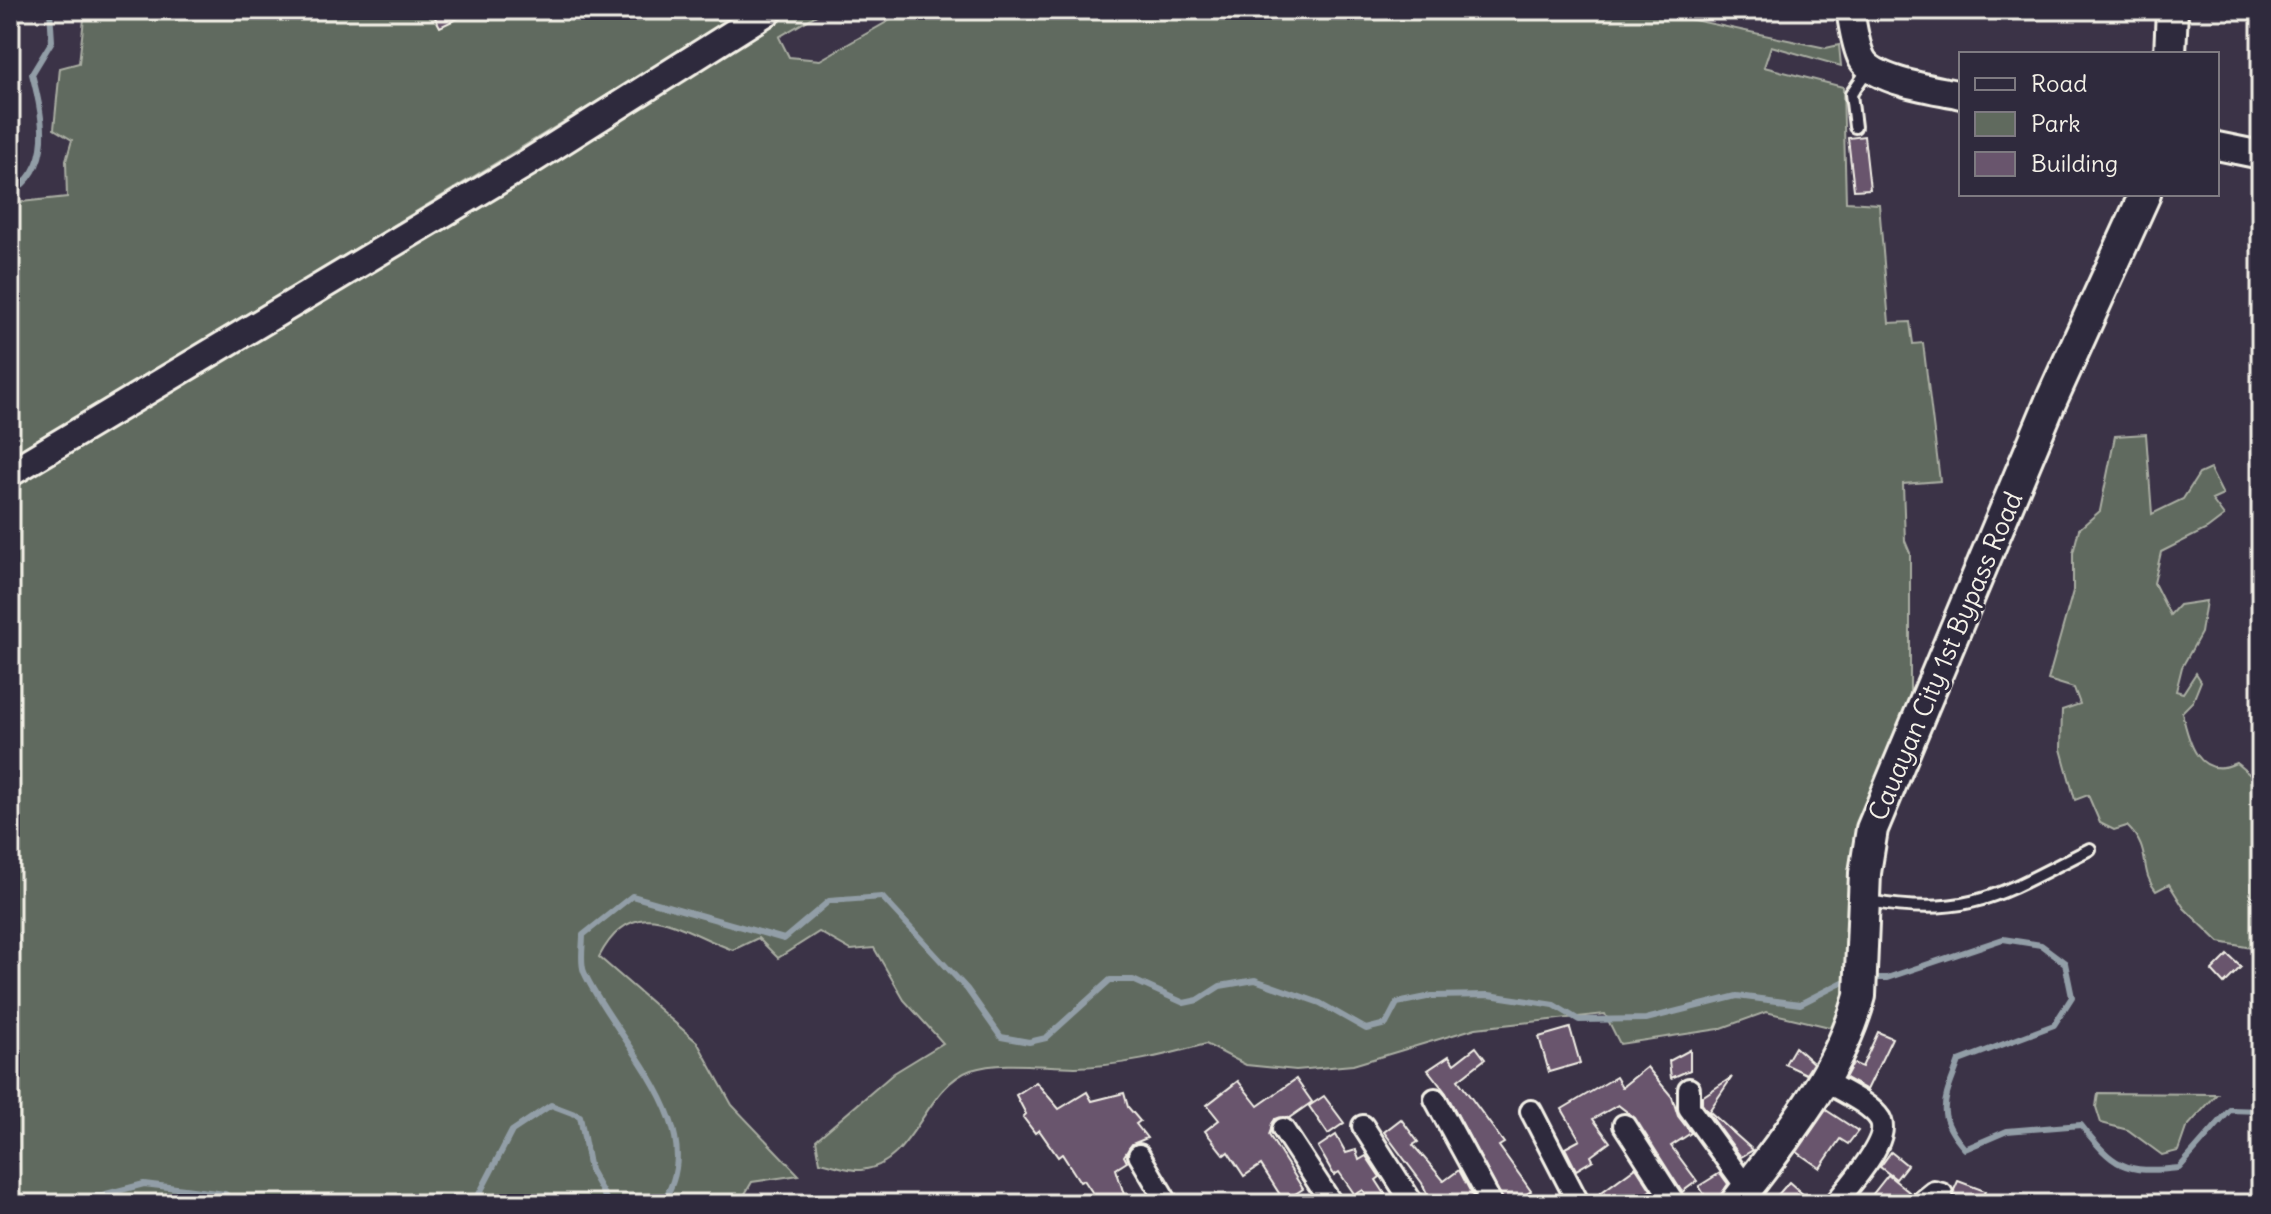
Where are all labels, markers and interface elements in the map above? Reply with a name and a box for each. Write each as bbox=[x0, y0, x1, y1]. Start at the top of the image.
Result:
legend bbox=[1959, 52, 2219, 196]
text: Road bbox=[2031, 68, 2087, 98]
text: Park bbox=[2031, 108, 2081, 138]
text: Building bbox=[2031, 148, 2118, 178]
street label: Cauayan City 1st Bypass Road bbox=[1861, 486, 2029, 826]

